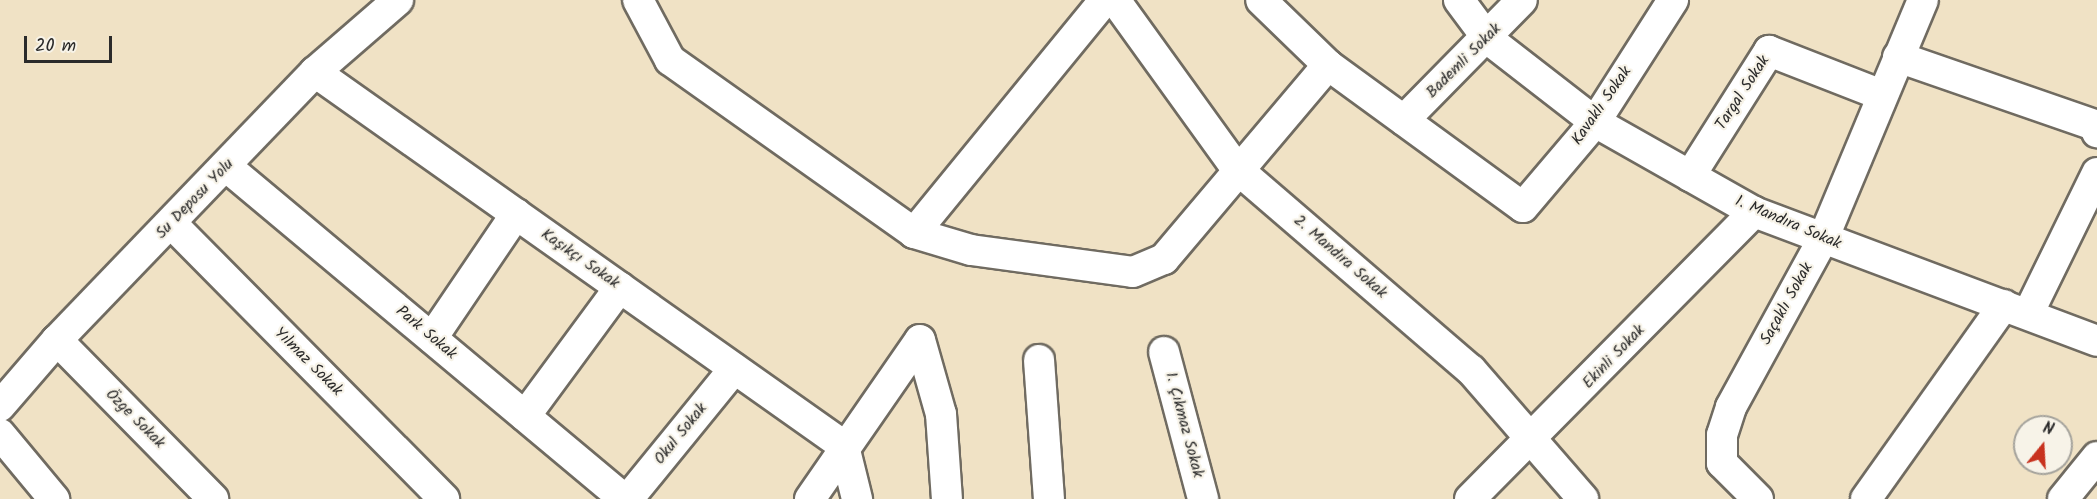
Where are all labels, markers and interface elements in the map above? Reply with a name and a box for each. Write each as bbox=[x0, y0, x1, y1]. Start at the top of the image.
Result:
street label: Bademli Sokak bbox=[1423, 20, 1505, 102]
scale bar bbox=[27, 24, 116, 62]
text: 20 m bbox=[35, 32, 76, 61]
street label: Targal Sokak bbox=[1712, 52, 1774, 134]
street label: Kavaklı Sokak bbox=[1568, 63, 1636, 149]
street label: Su Deposu Yolu bbox=[152, 155, 238, 243]
street label: 1. Mandıra Sokak bbox=[1732, 192, 1844, 254]
street label: 2. Mandıra Sokak bbox=[1289, 211, 1391, 303]
street label: Kaşıkçı Sokak bbox=[537, 225, 623, 293]
street label: Saçaklı Sokak bbox=[1757, 260, 1817, 348]
street label: Park Sokak bbox=[392, 302, 460, 364]
street label: Ekinli Sokak bbox=[1579, 321, 1649, 393]
street label: Yılmaz Sokak bbox=[270, 324, 346, 400]
street label: 1. Çıkmaz Sokak bbox=[1161, 370, 1207, 480]
street label: Özge Sokak bbox=[101, 385, 169, 453]
street label: Okul Sokak bbox=[650, 399, 712, 469]
north arrow bbox=[2013, 415, 2073, 475]
text: N bbox=[2039, 416, 2057, 443]

